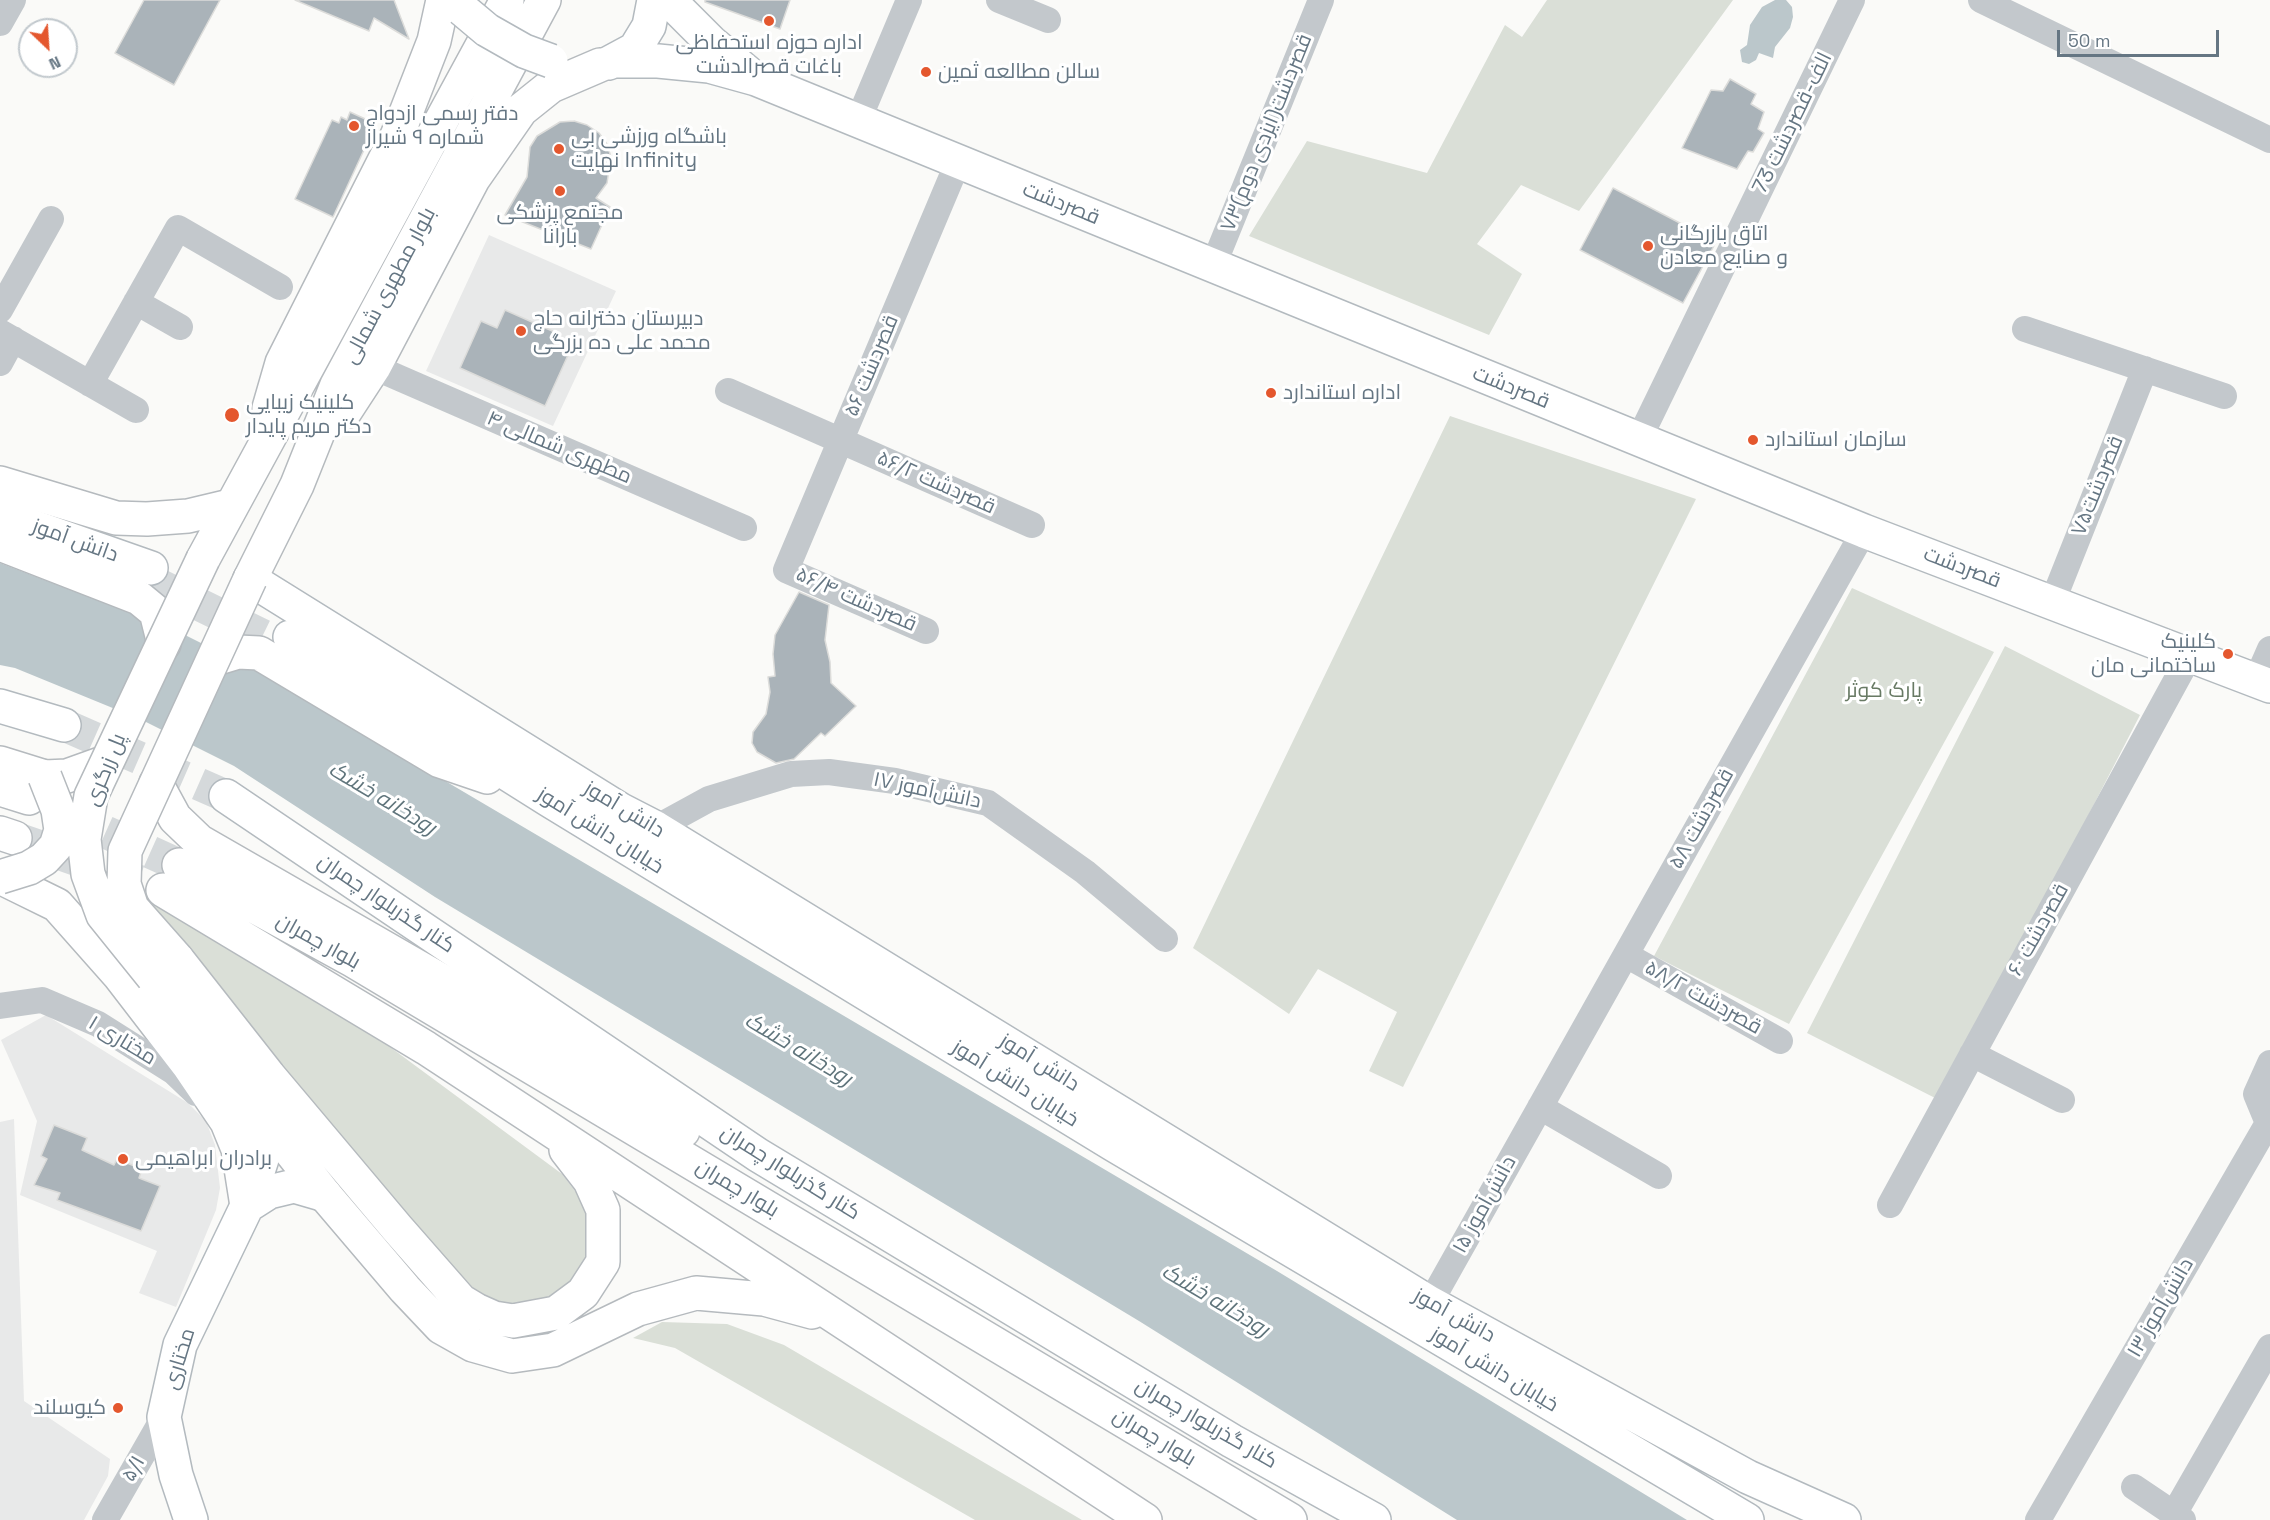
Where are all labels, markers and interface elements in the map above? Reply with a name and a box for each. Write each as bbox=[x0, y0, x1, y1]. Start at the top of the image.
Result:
marker: اداره حوزه استحفاظی باغات قصرالدشت bbox=[762, 14, 776, 28]
north arrow bbox=[18, 18, 78, 78]
scale bar bbox=[2060, 18, 2222, 56]
text: 50 m bbox=[2068, 29, 2110, 52]
place label: اداره حوزه استحفاظی باغات قصرالدشت bbox=[675, 30, 863, 80]
street label: ۷۳قصردشت(ایزدی دوم) bbox=[1216, 31, 1318, 235]
street label: 73 الف-قصردشت bbox=[1748, 48, 1838, 198]
text: N bbox=[46, 51, 64, 75]
place label: سالن مطالعه ثمین bbox=[938, 59, 1100, 85]
marker: سالن مطالعه ثمین bbox=[919, 65, 933, 79]
place label: دفتر رسمی ازدواج شماره ۹ شیراز bbox=[366, 101, 518, 151]
marker: دفتر رسمی ازدواج شماره ۹ شیراز bbox=[347, 119, 361, 133]
place label: باشگاه ورزشی بی نهایت Infinity bbox=[571, 124, 727, 174]
marker: باشگاه ورزشی بی نهایت Infinity bbox=[552, 142, 566, 156]
street label: قصردشت bbox=[1019, 177, 1103, 231]
marker: مجتمع پزشکی بارانا bbox=[553, 184, 567, 198]
place label: مجتمع پزشکی بارانا bbox=[497, 200, 623, 250]
street label: بلوار مطهرى شمالى bbox=[338, 203, 442, 369]
place label: اتاق بازرگانی و صنایع معادن bbox=[1660, 221, 1788, 271]
marker: اتاق بازرگانی و صنایع معادن bbox=[1641, 239, 1655, 253]
place label: دبیرستان دخترانه حاج محمد علی ده بزرگی bbox=[533, 306, 711, 356]
street label: ۵۶ قصردشت bbox=[839, 311, 905, 421]
marker: دبیرستان دخترانه حاج محمد علی ده بزرگی bbox=[514, 324, 528, 338]
street label: قصردشت bbox=[1469, 361, 1553, 415]
place label: اداره استاندارد bbox=[1283, 380, 1401, 406]
marker: اداره استاندارد bbox=[1264, 386, 1278, 400]
place label: کلینیک زیبایی دکتر مریم پایدار bbox=[246, 390, 372, 440]
marker: کلینیک زیبایی دکتر مریم پایدار bbox=[223, 406, 241, 424]
street label: ۴ مطهری شمالی bbox=[483, 406, 635, 490]
place label: سازمان استاندارد bbox=[1765, 427, 1907, 453]
street label: قصردشت۷۵ bbox=[2067, 432, 2129, 540]
marker: سازمان استاندارد bbox=[1746, 433, 1760, 447]
street label: ۵۶/۲ قصردشت bbox=[873, 446, 999, 520]
street label: دانش آموز bbox=[29, 514, 121, 568]
street label: قصردشت bbox=[1920, 542, 2004, 594]
street label: ۵۶/۴ قصردشت bbox=[792, 562, 920, 638]
place label: کلینیک ساختمانی مان bbox=[2091, 629, 2216, 679]
marker: کلینیک ساختمانی مان bbox=[2221, 647, 2235, 661]
park label: پارک کوثر bbox=[1846, 678, 1922, 704]
street label: پل زرگری bbox=[80, 730, 132, 810]
water label: رودخانه خشک bbox=[324, 757, 440, 841]
street label: قصردشت ۵۸ bbox=[1664, 764, 1740, 874]
street label: دانش‌آموز ۱۷ bbox=[871, 767, 983, 815]
street label: دانش آموز bbox=[579, 776, 669, 844]
street label: خیابان دانش آموز bbox=[532, 782, 668, 880]
street label: کنار گذربلوار چمران bbox=[313, 849, 459, 959]
street label: ۶۰ قصردشت bbox=[2003, 879, 2075, 981]
street label: بلوار چمران bbox=[271, 909, 365, 975]
street label: ۵۸/۲ قصردشت bbox=[1640, 956, 1766, 1040]
water label: رودخانه خشک bbox=[740, 1008, 856, 1092]
street label: ۱ مختاری bbox=[83, 1011, 161, 1071]
street label: دانش آموز bbox=[994, 1029, 1084, 1097]
street label: خیابان دانش آموز bbox=[947, 1035, 1083, 1133]
street label: کنار گذربلوار چمران bbox=[716, 1120, 864, 1226]
place label: برادران ابراهیمی bbox=[135, 1146, 272, 1172]
marker: برادران ابراهیمی bbox=[116, 1152, 130, 1166]
street label: دانش‌آموز ۱۵ bbox=[1448, 1152, 1522, 1258]
street label: بلوار چمران bbox=[691, 1154, 783, 1224]
street label: دانش‌آموز ۱۳ bbox=[2122, 1254, 2200, 1362]
water label: رودخانه خشک bbox=[1157, 1259, 1273, 1343]
street label: دانش آموز bbox=[1409, 1283, 1499, 1349]
street label: خیابان دانش آموز bbox=[1425, 1322, 1563, 1418]
street label: مختاری bbox=[159, 1325, 201, 1393]
street label: کنار گذربلوار چمران bbox=[1130, 1373, 1282, 1475]
place label: کیوسلند bbox=[33, 1395, 106, 1421]
marker: کیوسلند bbox=[111, 1401, 125, 1415]
street label: بلوار چمران bbox=[1108, 1403, 1200, 1473]
street label: ۵/۱ bbox=[117, 1452, 151, 1486]

